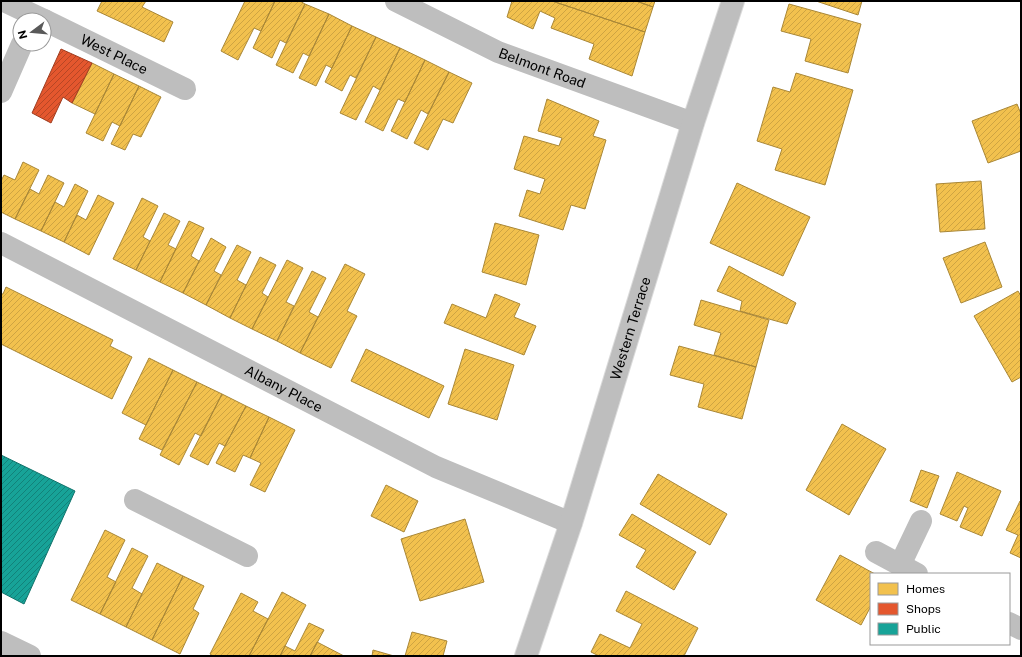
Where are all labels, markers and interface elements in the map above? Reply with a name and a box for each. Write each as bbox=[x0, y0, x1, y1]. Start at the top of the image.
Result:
north arrow bbox=[12, 12, 52, 52]
text: N bbox=[15, 29, 29, 41]
street label: West Place bbox=[78, 31, 150, 77]
street label: Belmont Road bbox=[496, 45, 588, 91]
street label: Western Terrace bbox=[607, 275, 654, 382]
street label: Albany Place bbox=[242, 362, 325, 415]
legend bbox=[870, 573, 1010, 645]
text: Homes bbox=[906, 582, 945, 596]
text: Shops bbox=[906, 602, 941, 616]
text: Public bbox=[906, 622, 941, 636]

